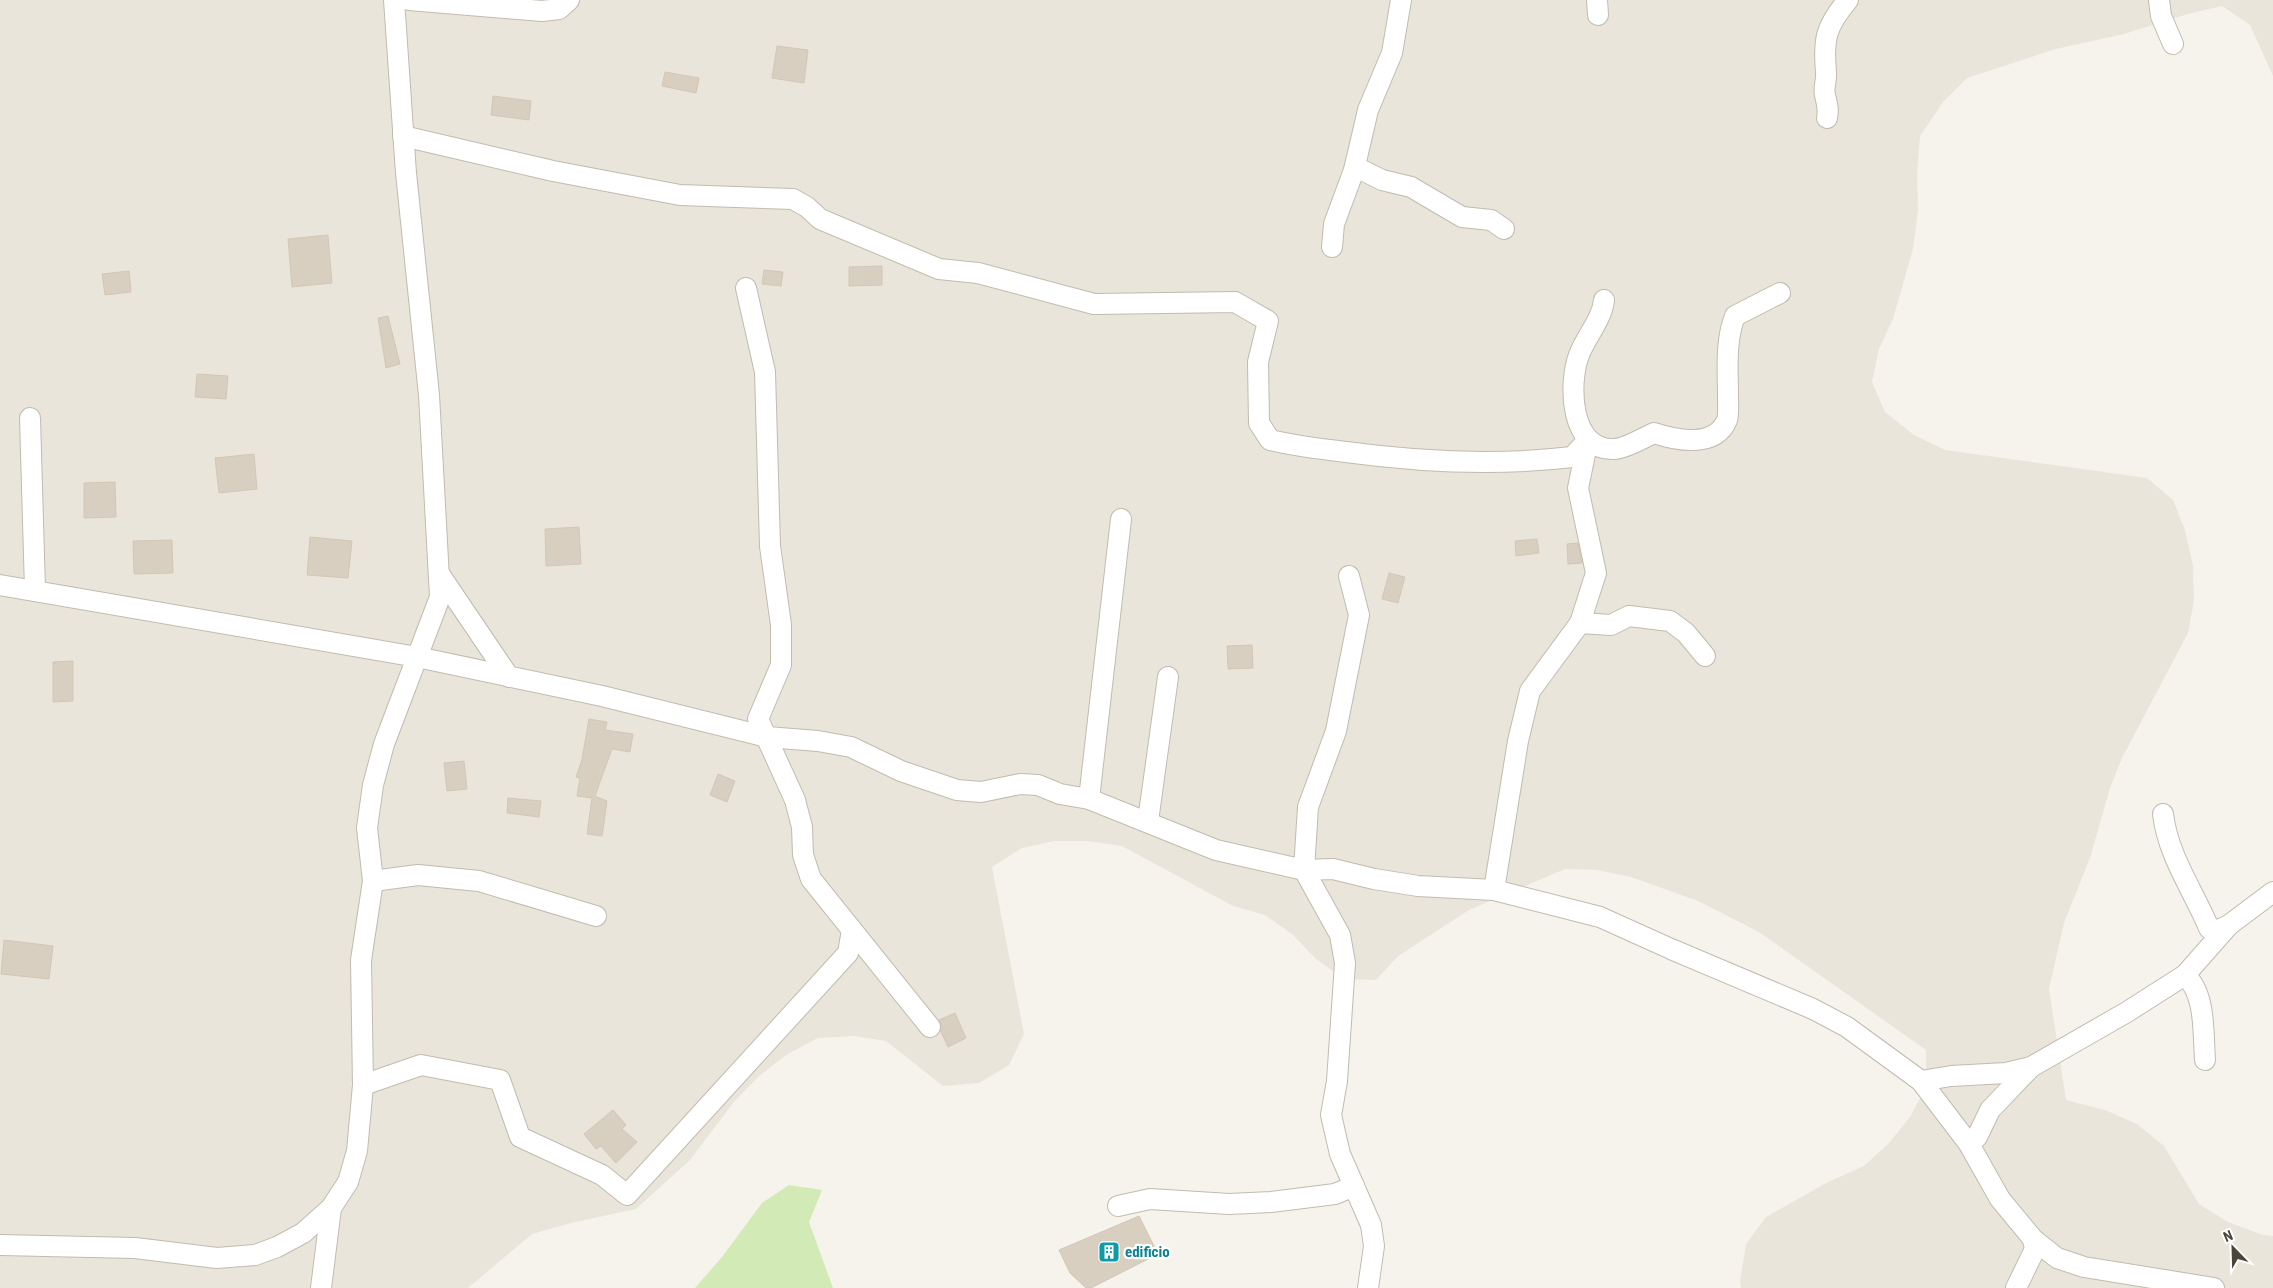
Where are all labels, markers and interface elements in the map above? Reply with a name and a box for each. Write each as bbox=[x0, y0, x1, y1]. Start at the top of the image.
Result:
north arrow bbox=[2208, 1223, 2258, 1273]
text: N bbox=[2221, 1227, 2235, 1245]
building icon: edificio bbox=[1097, 1240, 1121, 1264]
place label: edificio bbox=[1125, 1243, 1170, 1261]

